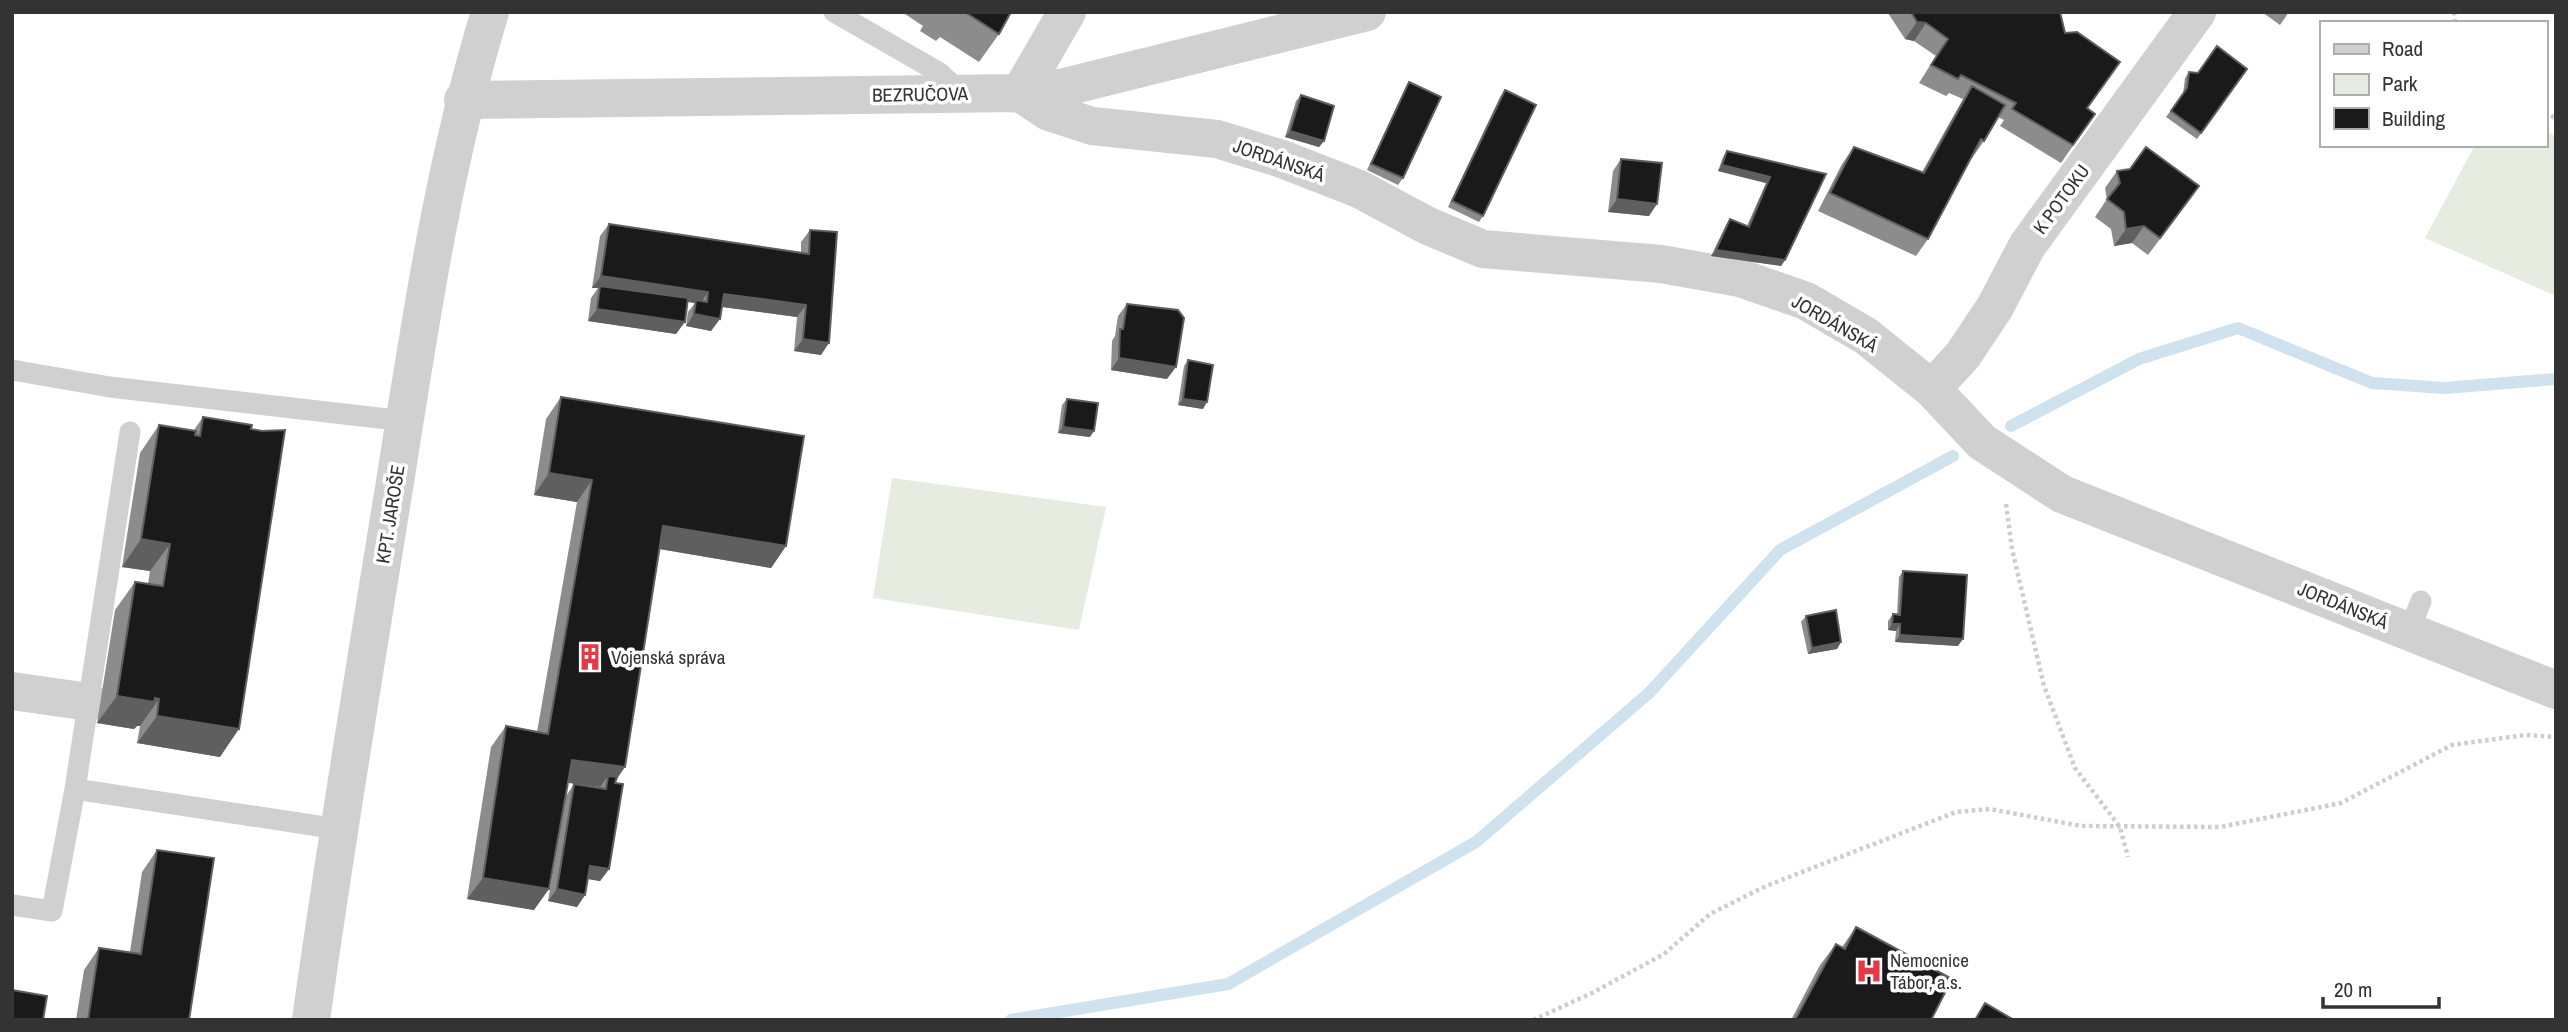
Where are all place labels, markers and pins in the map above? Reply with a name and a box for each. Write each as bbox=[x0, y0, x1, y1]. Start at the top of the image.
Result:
building icon: Vojenská správa bbox=[575, 642, 605, 672]
place label: Vojenská správa bbox=[611, 644, 726, 670]
place label: Nemocnice Tábor, a.s. bbox=[1890, 947, 1969, 995]
hospital icon: Nemocnice Tábor, a.s. bbox=[1854, 956, 1884, 986]

